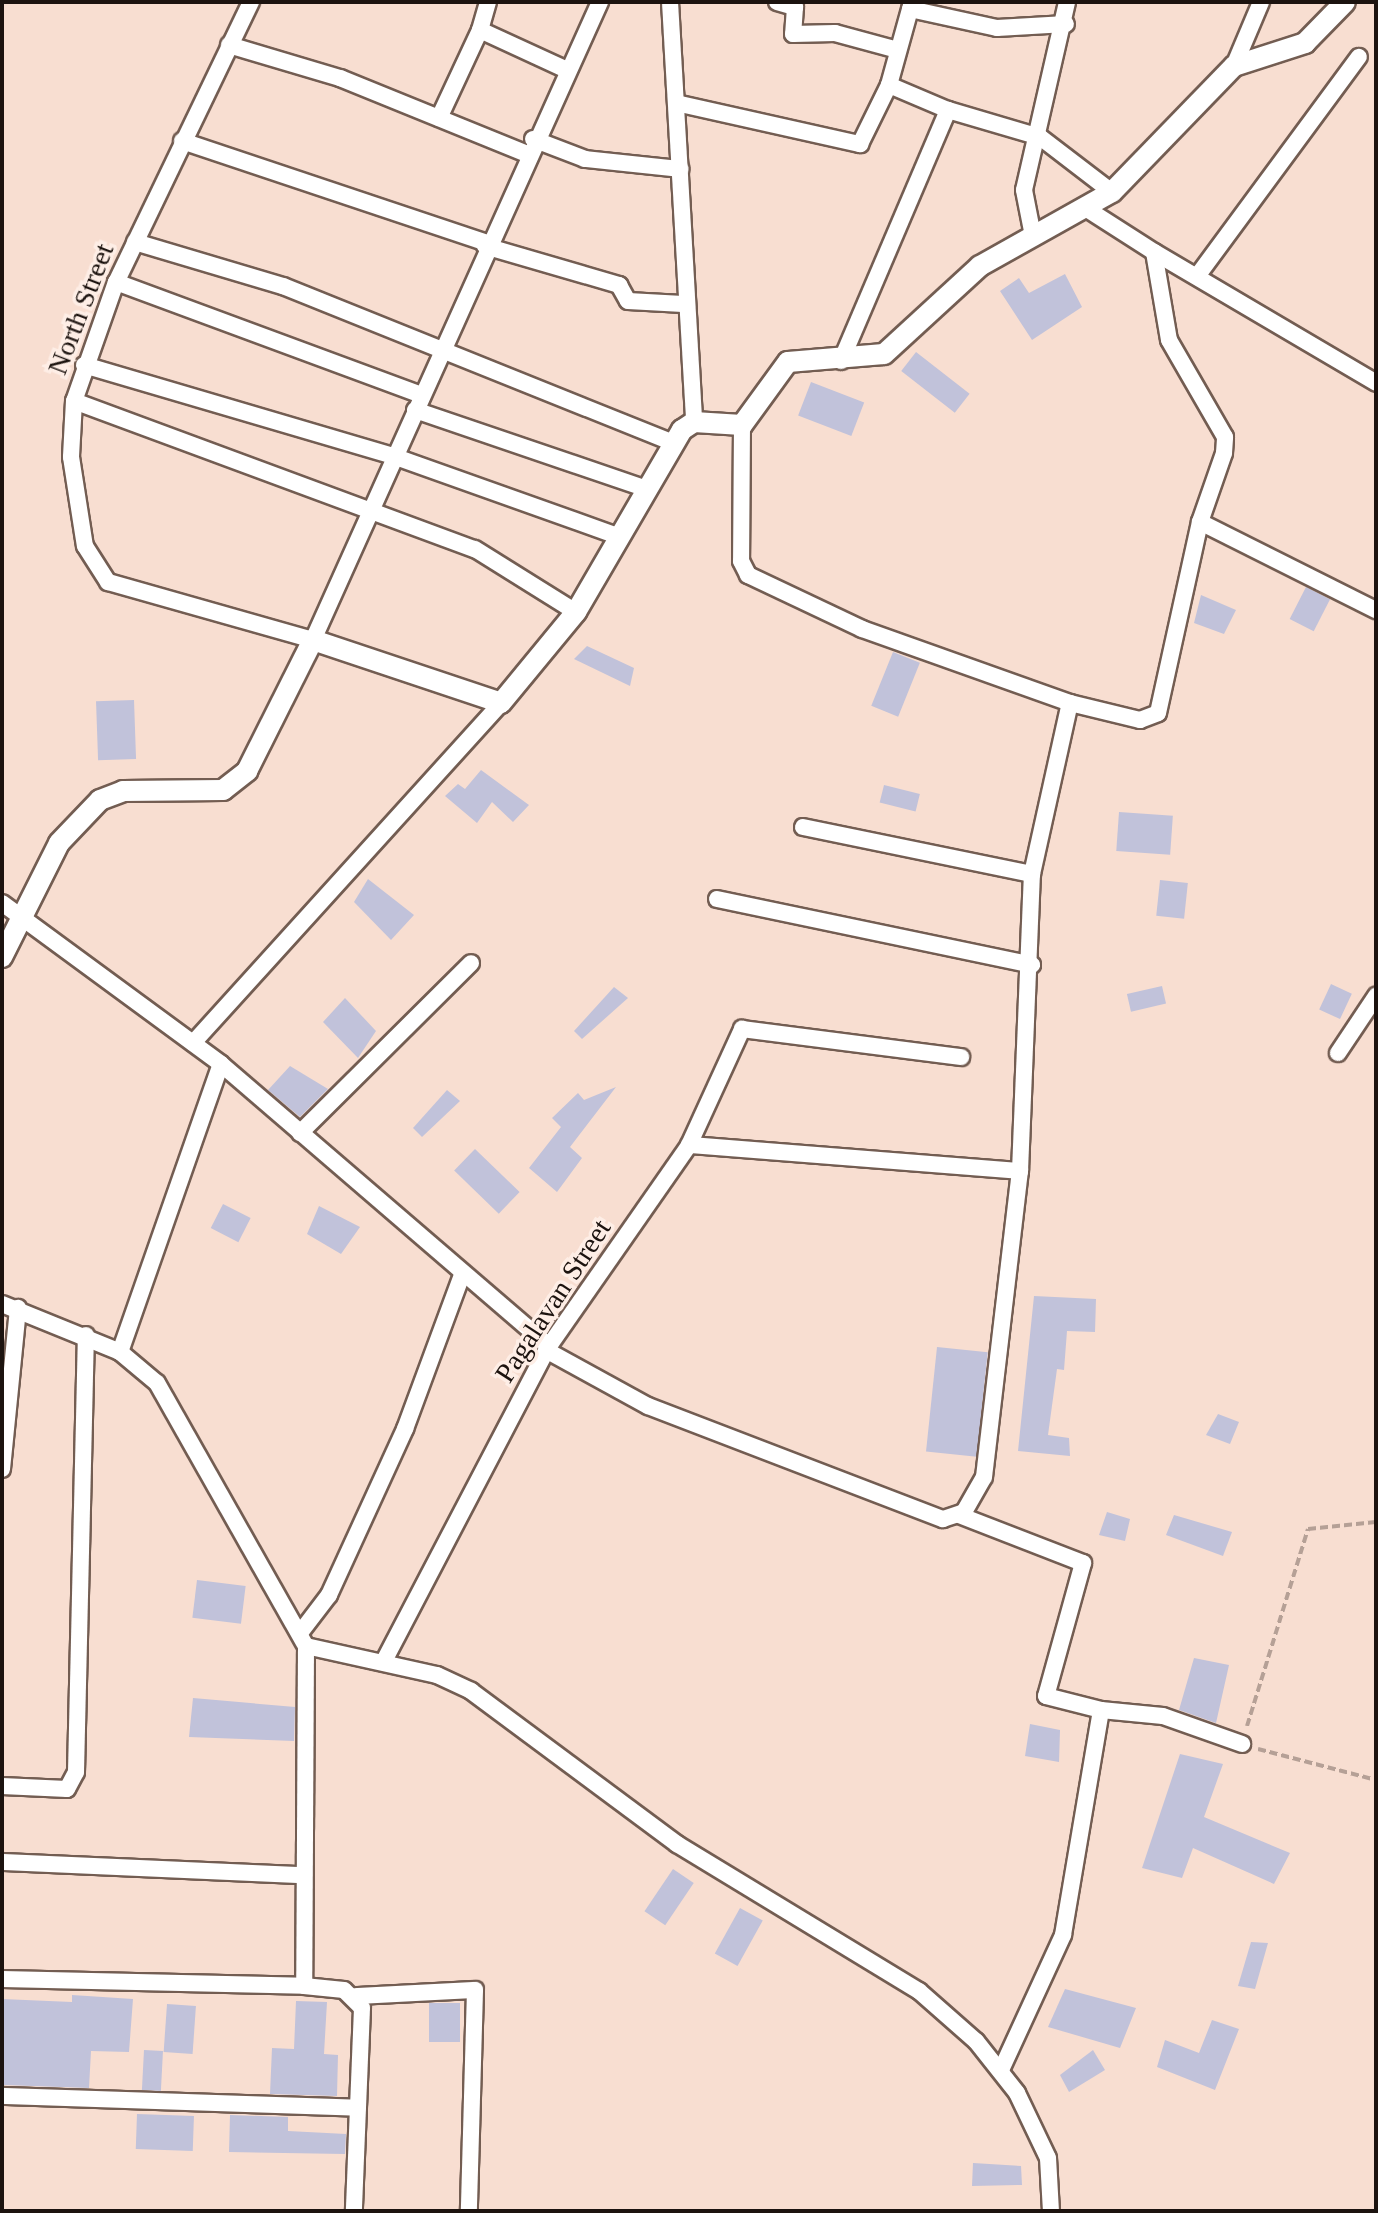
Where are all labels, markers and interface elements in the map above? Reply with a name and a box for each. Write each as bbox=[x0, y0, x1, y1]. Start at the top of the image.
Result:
street label: North Street bbox=[41, 239, 121, 379]
street label: Pagalavan Street bbox=[488, 1213, 618, 1389]

